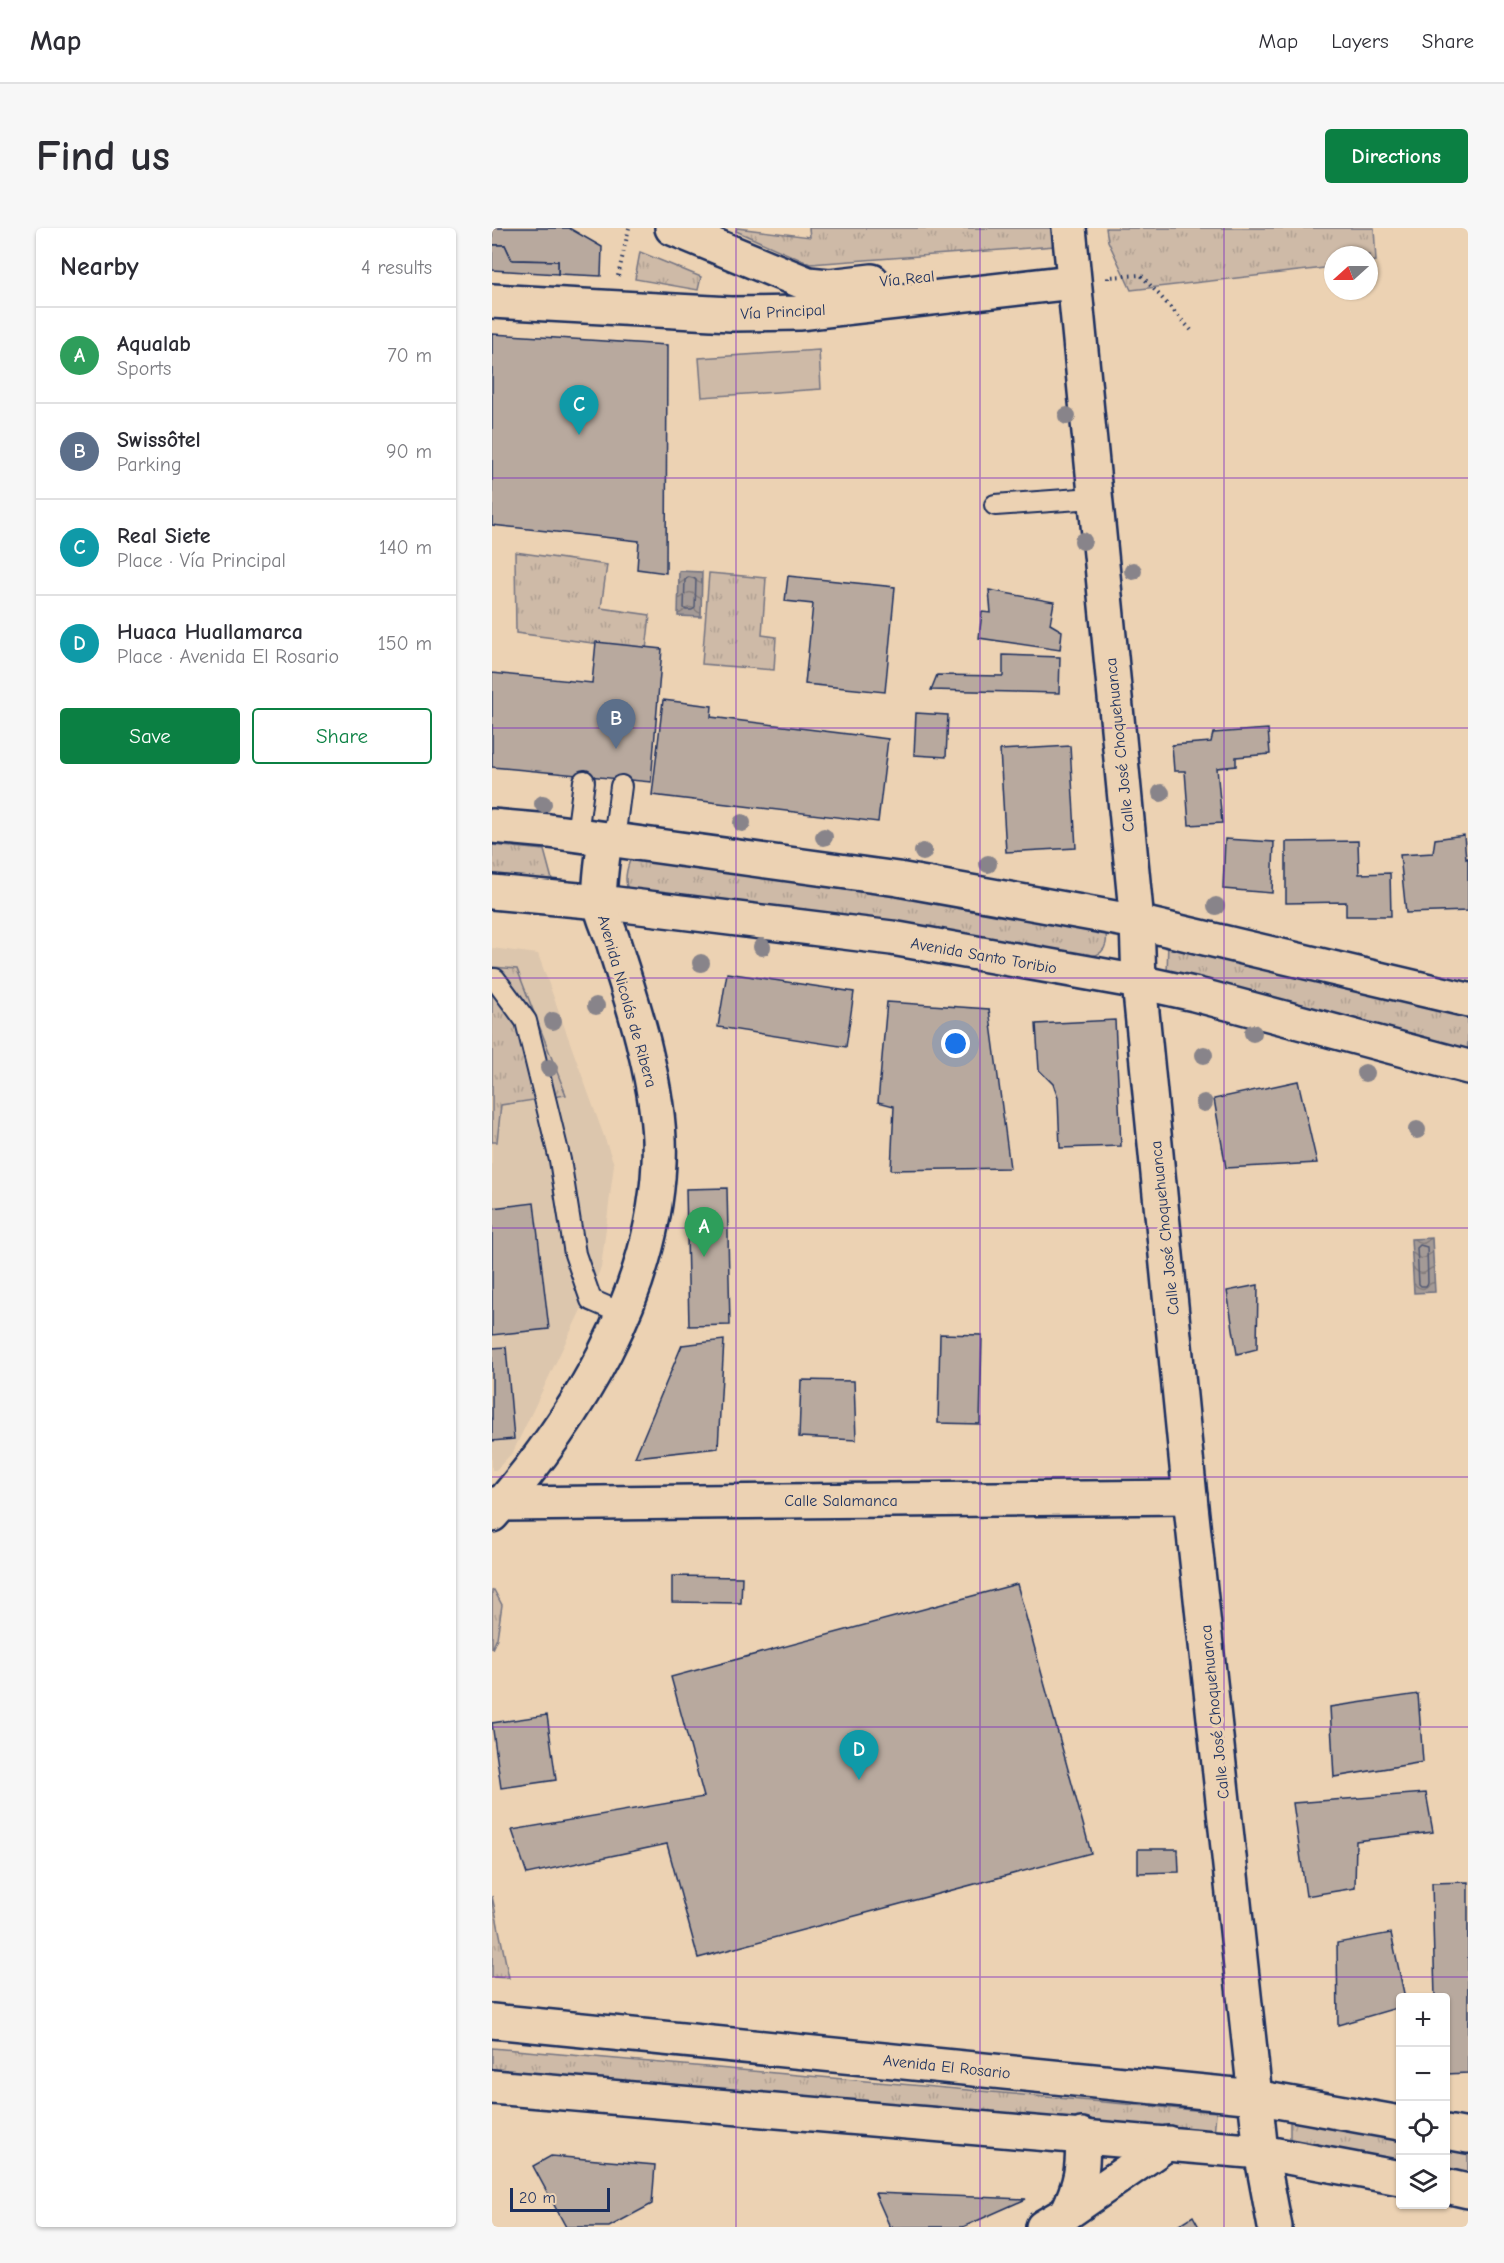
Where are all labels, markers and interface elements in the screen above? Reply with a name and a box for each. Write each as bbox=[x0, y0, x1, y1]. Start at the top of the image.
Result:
text: Map bbox=[30, 25, 81, 57]
text: Map bbox=[1259, 29, 1298, 53]
text: Layers bbox=[1331, 29, 1389, 53]
text: Share bbox=[1422, 29, 1474, 53]
button: Directions bbox=[1325, 129, 1468, 183]
text: Find us bbox=[36, 132, 170, 181]
north arrow bbox=[1324, 246, 1378, 300]
text: Nearby bbox=[60, 252, 139, 282]
text: 4 results bbox=[361, 256, 432, 279]
street label: Vía Real bbox=[879, 267, 935, 291]
street label: Vía Principal bbox=[740, 301, 826, 323]
text: Aqualab bbox=[117, 331, 191, 357]
text: A bbox=[74, 344, 85, 367]
text: 70 m bbox=[387, 344, 432, 367]
text: Sports bbox=[117, 357, 171, 380]
pin: C bbox=[560, 386, 598, 435]
text: Swissôtel bbox=[117, 427, 201, 453]
text: B bbox=[73, 440, 86, 463]
text: 90 m bbox=[386, 440, 432, 463]
text: Parking bbox=[117, 453, 182, 476]
text: Real Siete bbox=[117, 523, 210, 549]
text: C bbox=[73, 536, 86, 559]
text: 140 m bbox=[379, 536, 432, 559]
text: Place · Vía Principal bbox=[117, 549, 286, 572]
text: Huaca Huallamarca bbox=[117, 619, 303, 645]
text: D bbox=[73, 632, 86, 655]
text: 150 m bbox=[378, 632, 432, 655]
text: Place · Avenida El Rosario bbox=[117, 645, 339, 668]
street label: Calle José Choquehuanca bbox=[1102, 657, 1138, 833]
pin: B bbox=[596, 700, 636, 749]
button: Save bbox=[60, 708, 240, 764]
button: Share bbox=[252, 708, 432, 764]
street label: Avenida Nicolás de Ribera bbox=[594, 913, 660, 1089]
street label: Avenida Santo Toribio bbox=[909, 934, 1058, 978]
your location bbox=[941, 1029, 970, 1058]
street label: Calle José Choquehuanca bbox=[1147, 1140, 1183, 1316]
pin: A bbox=[684, 1208, 724, 1257]
street label: Calle Salamanca bbox=[784, 1492, 898, 1510]
street label: Calle José Choquehuanca bbox=[1197, 1624, 1233, 1800]
pin: D bbox=[840, 1730, 878, 1780]
map controls bbox=[1396, 1993, 1450, 2209]
button: + bbox=[1396, 1993, 1450, 2047]
button: − bbox=[1396, 2047, 1450, 2101]
street label: Avenida El Rosario bbox=[882, 2051, 1011, 2083]
button: locate bbox=[1396, 2101, 1450, 2155]
button: layers bbox=[1396, 2155, 1450, 2209]
scale bar bbox=[510, 2185, 610, 2212]
text: 20 m bbox=[519, 2189, 556, 2207]

